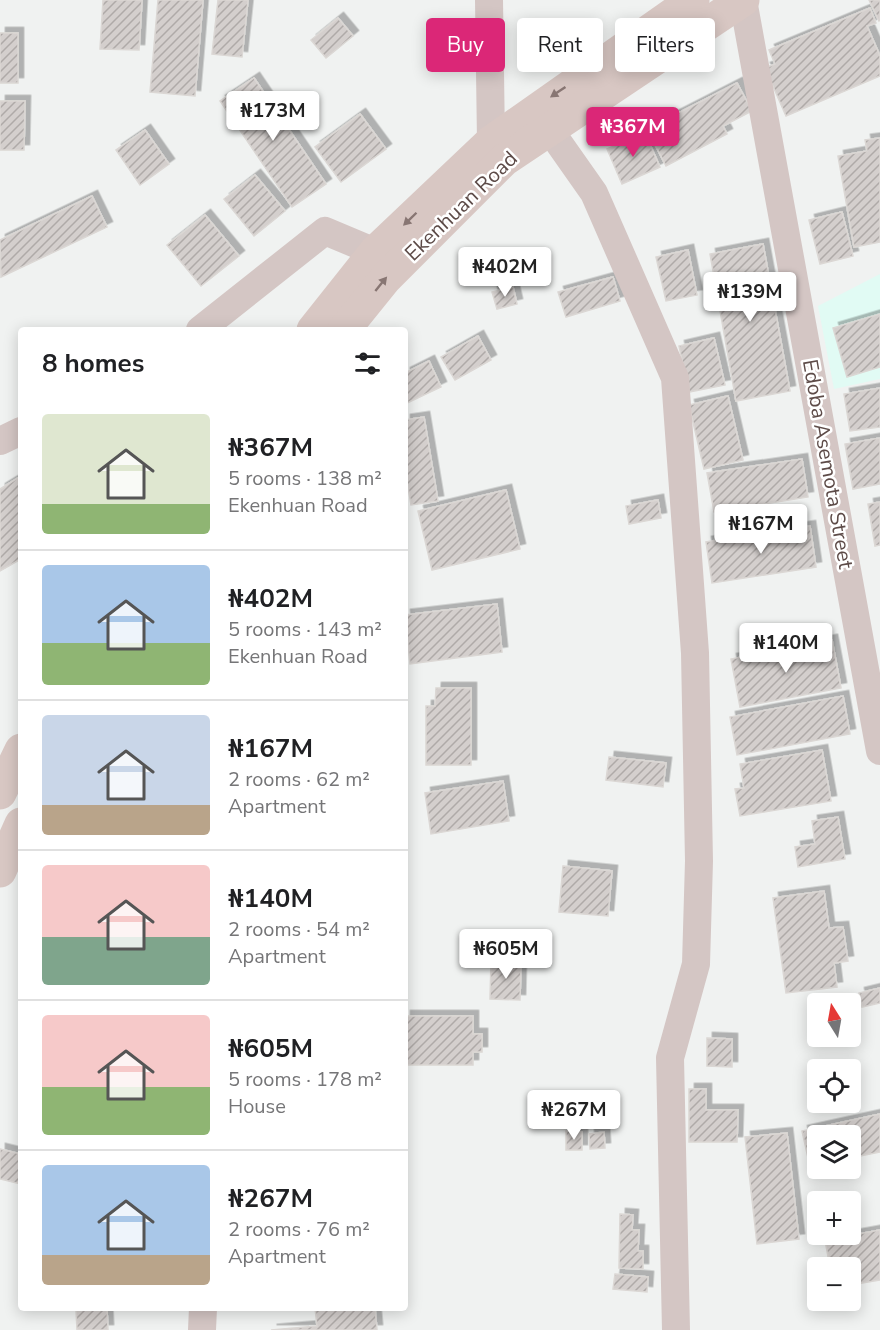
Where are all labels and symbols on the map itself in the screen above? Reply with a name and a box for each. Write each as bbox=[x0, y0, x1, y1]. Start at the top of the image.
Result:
one-way arrow bbox=[550, 87, 566, 98]
pin: ₦173M bbox=[231, 91, 315, 142]
pin: ₦367M bbox=[591, 107, 675, 158]
street label: Ekenhuan Road bbox=[399, 145, 523, 267]
one-way arrow bbox=[403, 212, 418, 225]
pin: ₦402M bbox=[463, 247, 547, 298]
pin: ₦139M bbox=[708, 272, 792, 323]
one-way arrow bbox=[374, 277, 387, 292]
street label: Edoba Asemota Street bbox=[796, 357, 860, 571]
pin: ₦167M bbox=[719, 504, 803, 555]
pin: ₦140M bbox=[744, 623, 828, 674]
pin: ₦605M bbox=[464, 929, 548, 980]
north arrow bbox=[807, 993, 861, 1047]
pin: ₦267M bbox=[532, 1090, 616, 1141]

